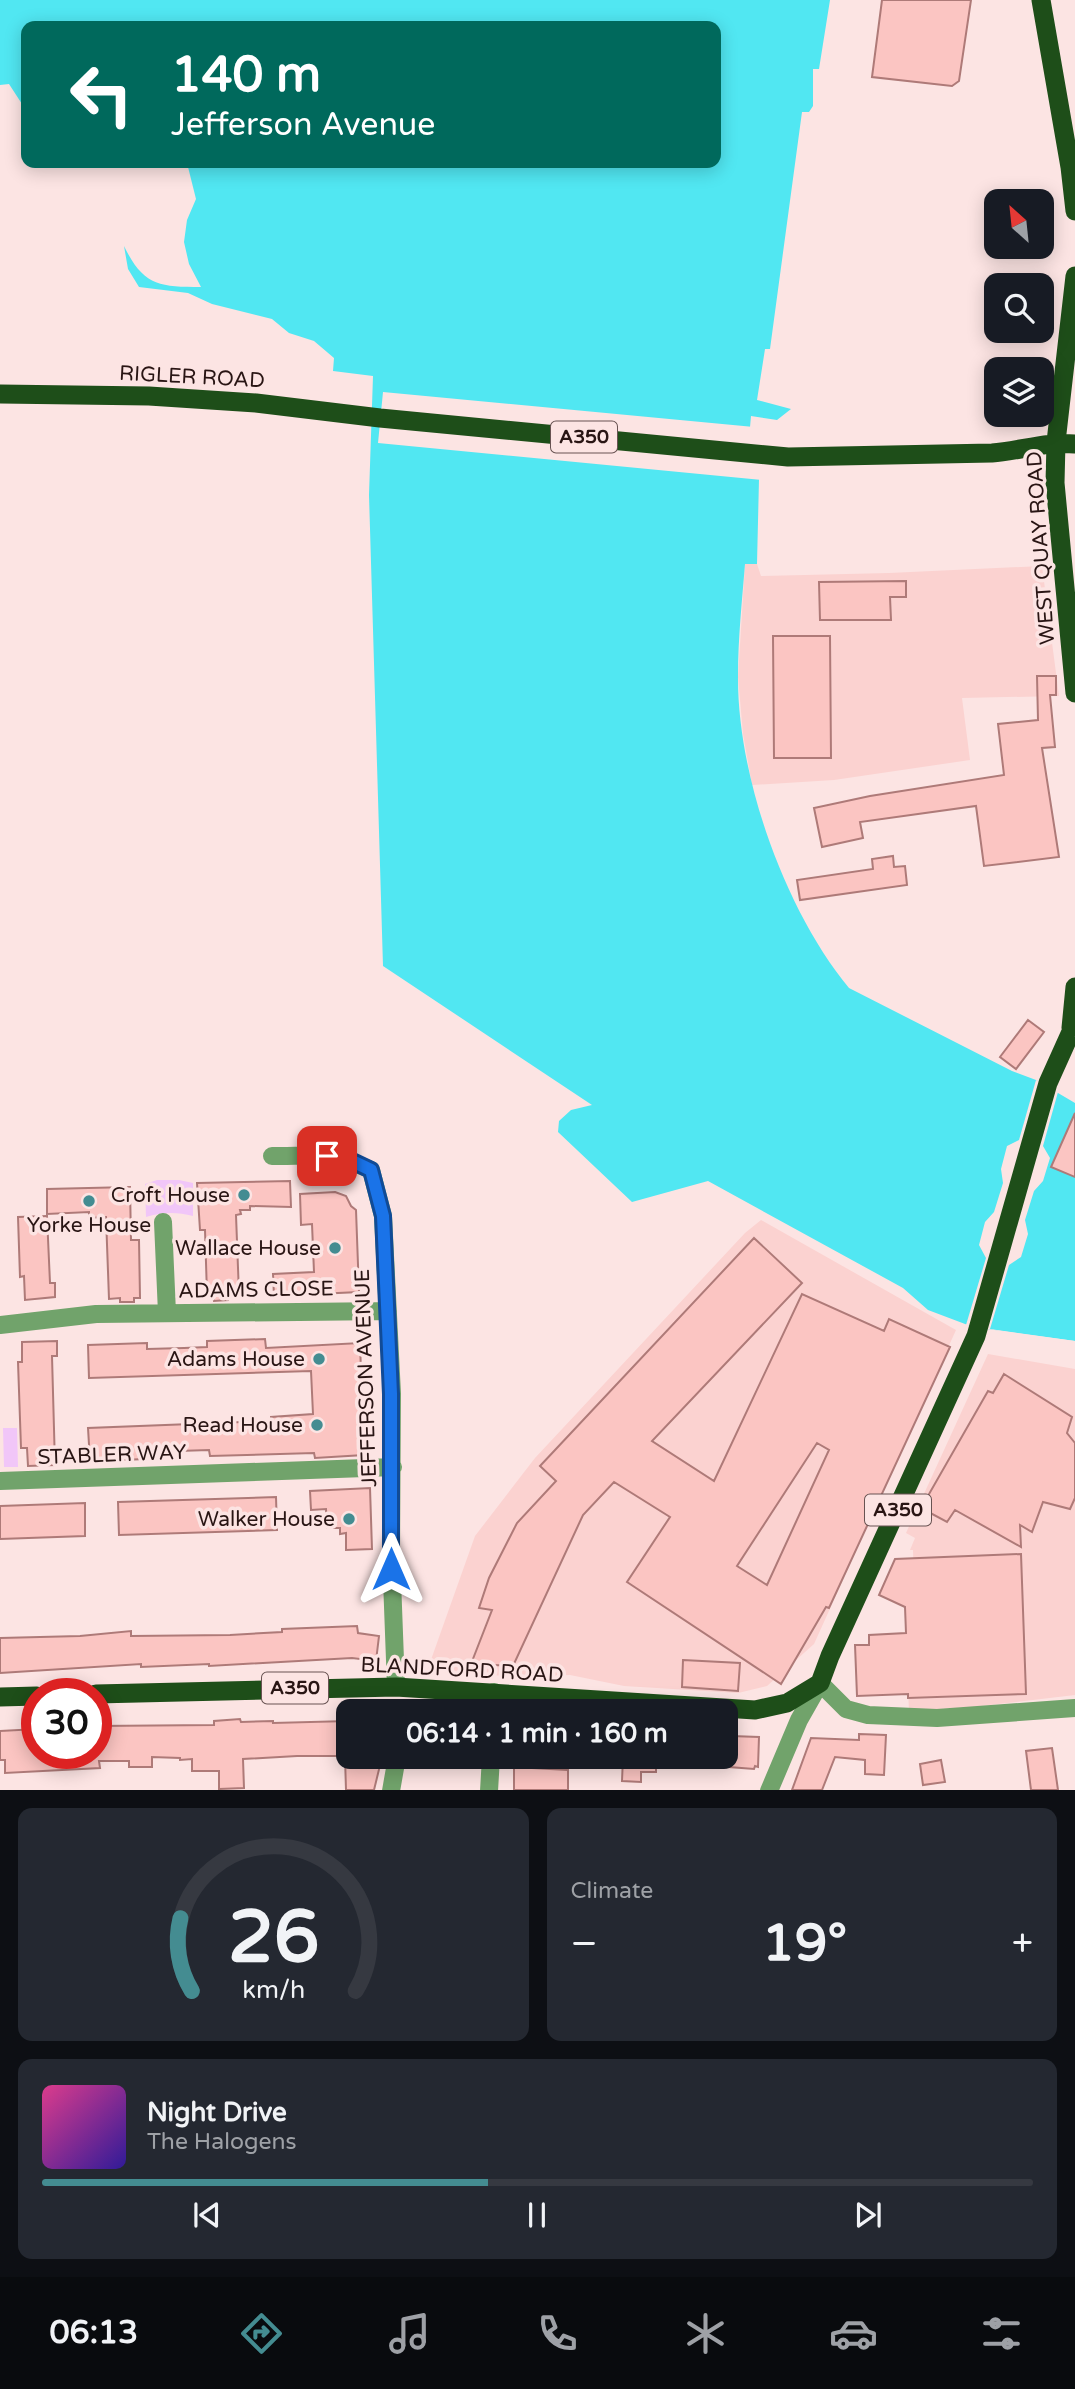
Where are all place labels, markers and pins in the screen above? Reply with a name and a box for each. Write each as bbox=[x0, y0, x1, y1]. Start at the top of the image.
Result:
pin bbox=[297, 1126, 357, 1186]
place label: Croft House bbox=[111, 1183, 230, 1208]
marker: Croft House bbox=[236, 1187, 252, 1203]
marker: Yorke House bbox=[81, 1193, 97, 1209]
place label: Yorke House bbox=[27, 1213, 151, 1238]
place label: Wallace House bbox=[175, 1236, 321, 1261]
marker: Wallace House bbox=[327, 1240, 343, 1256]
place label: Adams House bbox=[167, 1347, 305, 1372]
marker: Adams House bbox=[311, 1351, 327, 1367]
place label: Read House bbox=[183, 1413, 303, 1438]
marker: Read House bbox=[309, 1417, 325, 1433]
place label: Walker House bbox=[198, 1507, 335, 1532]
marker: Walker House bbox=[341, 1511, 357, 1527]

